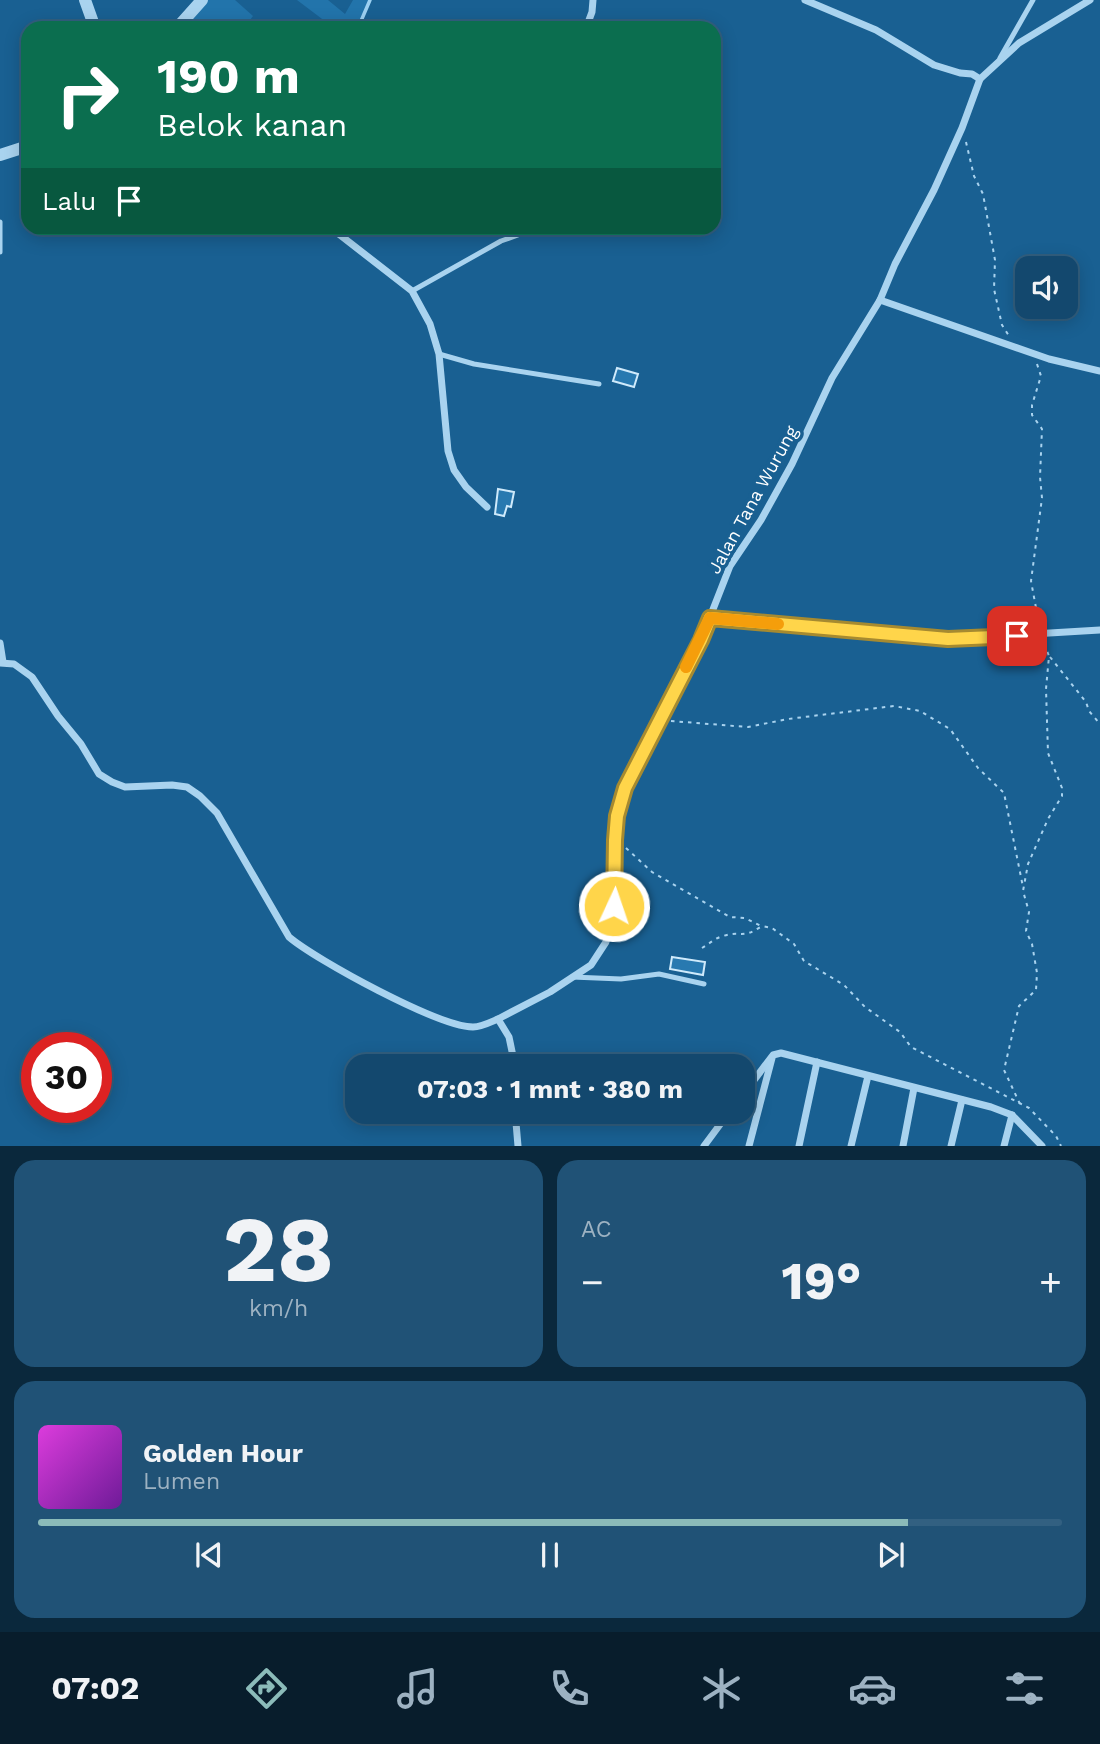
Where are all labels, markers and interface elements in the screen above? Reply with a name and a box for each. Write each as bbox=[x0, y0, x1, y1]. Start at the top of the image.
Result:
text: 190 m bbox=[157, 47, 300, 105]
icon: right bbox=[42, 49, 133, 140]
text: Belok kanan bbox=[157, 106, 347, 144]
icon: arrive bbox=[110, 182, 148, 220]
text: Lalu bbox=[42, 186, 96, 216]
map controls bbox=[1015, 256, 1078, 319]
button: sound bbox=[1015, 256, 1078, 319]
street label: Jalan Tana Wurung bbox=[703, 422, 802, 577]
pin bbox=[987, 606, 1047, 666]
icon: arrive bbox=[998, 617, 1036, 655]
position arrow bbox=[577, 869, 651, 943]
speed limit sign: 30 bbox=[21, 1032, 112, 1123]
text: 07:03 · 1 mnt · 380 m bbox=[417, 1074, 683, 1104]
text: 28 bbox=[223, 1196, 334, 1303]
text: AC bbox=[581, 1216, 611, 1243]
text: 19° bbox=[781, 1251, 862, 1312]
text: − bbox=[581, 1260, 604, 1304]
text: + bbox=[1039, 1260, 1062, 1304]
text: km/h bbox=[249, 1295, 308, 1322]
text: Golden Hour bbox=[143, 1438, 303, 1468]
text: Lumen bbox=[143, 1468, 220, 1495]
icon: previous bbox=[190, 1536, 228, 1574]
icon: pause bbox=[531, 1536, 569, 1574]
icon: next bbox=[872, 1536, 910, 1574]
icon: directions bbox=[242, 1664, 291, 1713]
icon: music bbox=[393, 1664, 442, 1713]
icon: phone bbox=[545, 1664, 594, 1713]
icon: climate bbox=[697, 1664, 746, 1713]
icon: car bbox=[848, 1664, 897, 1713]
icon: filters bbox=[1000, 1664, 1049, 1713]
text: 07:02 bbox=[51, 1669, 139, 1707]

